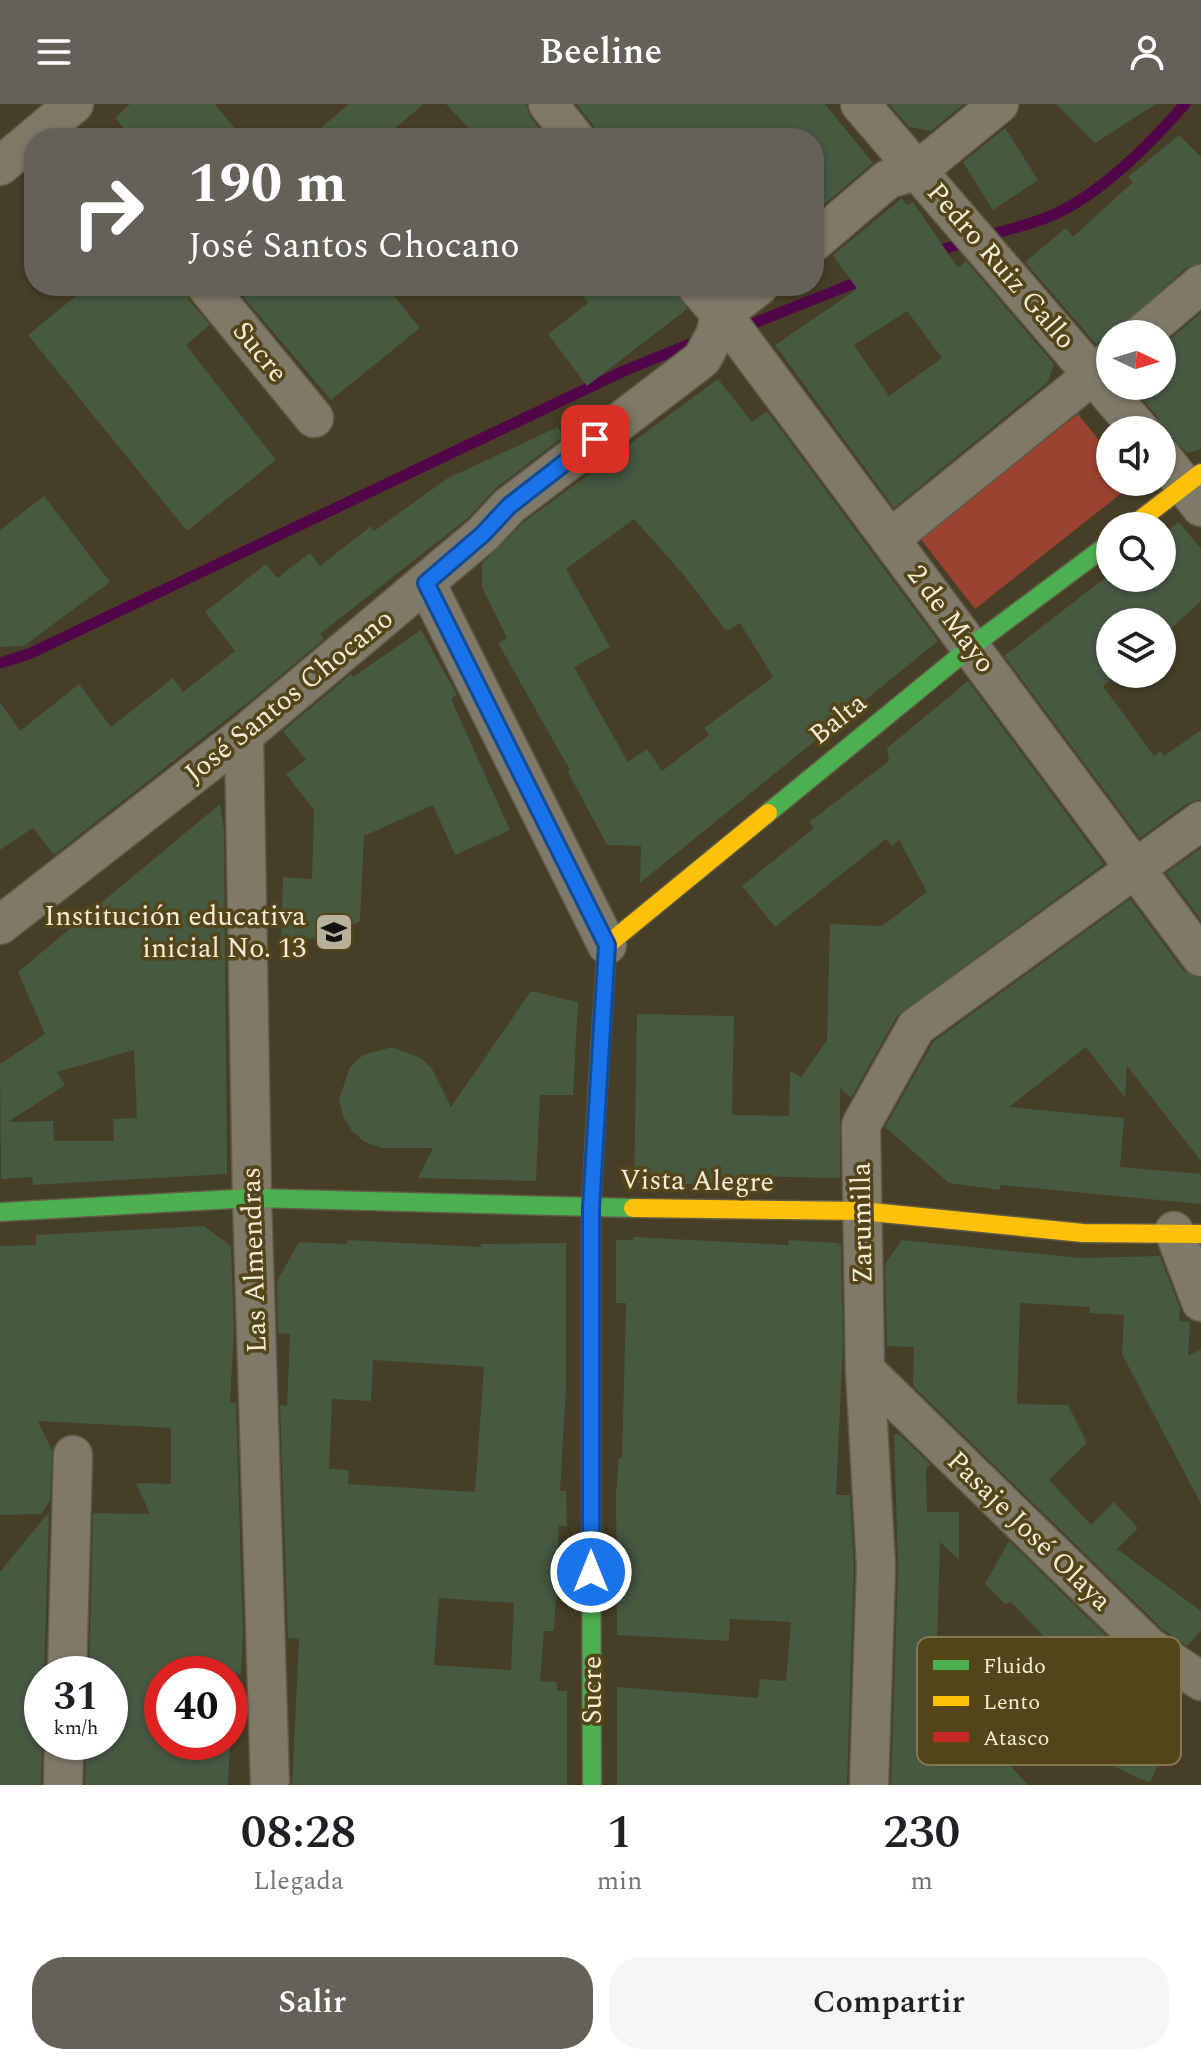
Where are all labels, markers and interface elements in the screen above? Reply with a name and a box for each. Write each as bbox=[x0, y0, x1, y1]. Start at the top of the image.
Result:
text: Beeline bbox=[539, 25, 662, 80]
icon: menu bbox=[32, 30, 76, 74]
icon: person bbox=[1125, 30, 1169, 74]
text: 190 m bbox=[188, 142, 347, 227]
icon: right bbox=[56, 160, 160, 264]
street label: Pedro Ruiz Gallo bbox=[916, 173, 1086, 359]
text: José Santos Chocano bbox=[188, 219, 520, 274]
street label: Sucre bbox=[222, 312, 298, 392]
north arrow bbox=[1096, 320, 1176, 400]
map controls bbox=[1096, 320, 1176, 688]
pin bbox=[561, 405, 629, 473]
button: sound bbox=[1096, 416, 1176, 496]
icon: arrive bbox=[573, 417, 617, 461]
button: search bbox=[1096, 512, 1176, 592]
street label: 2 de Mayo bbox=[896, 556, 1006, 682]
street label: José Santos Chocano bbox=[175, 598, 403, 794]
button: layers bbox=[1096, 608, 1176, 688]
street label: Balta bbox=[800, 682, 877, 756]
place label: Institución educativa inicial No. 13 bbox=[44, 895, 306, 970]
school or university icon: Institución educativa inicial No. 13 bbox=[313, 911, 355, 953]
street label: Vista Alegre bbox=[620, 1158, 774, 1204]
street label: Zarumilla bbox=[839, 1162, 885, 1284]
street label: Las Almendras bbox=[229, 1166, 279, 1354]
street label: Pasaje José Olaya bbox=[936, 1441, 1122, 1622]
position arrow bbox=[549, 1530, 633, 1614]
legend bbox=[917, 1637, 1181, 1765]
text: Fluido bbox=[983, 1650, 1046, 1683]
speed limit sign: 40 bbox=[144, 1656, 248, 1760]
street label: Sucre bbox=[571, 1656, 614, 1724]
text: 31 bbox=[54, 1667, 98, 1728]
text: Lento bbox=[983, 1686, 1040, 1719]
text: km/h bbox=[54, 1713, 99, 1743]
text: Atasco bbox=[983, 1722, 1049, 1755]
text: 08:28 bbox=[241, 1796, 356, 1869]
text: 1 bbox=[607, 1796, 632, 1869]
text: 230 bbox=[883, 1796, 960, 1869]
text: Llegada bbox=[253, 1861, 344, 1901]
text: min bbox=[597, 1861, 642, 1901]
text: m bbox=[910, 1861, 933, 1901]
button: Salir bbox=[32, 1957, 593, 2049]
button: Compartir bbox=[609, 1957, 1169, 2049]

